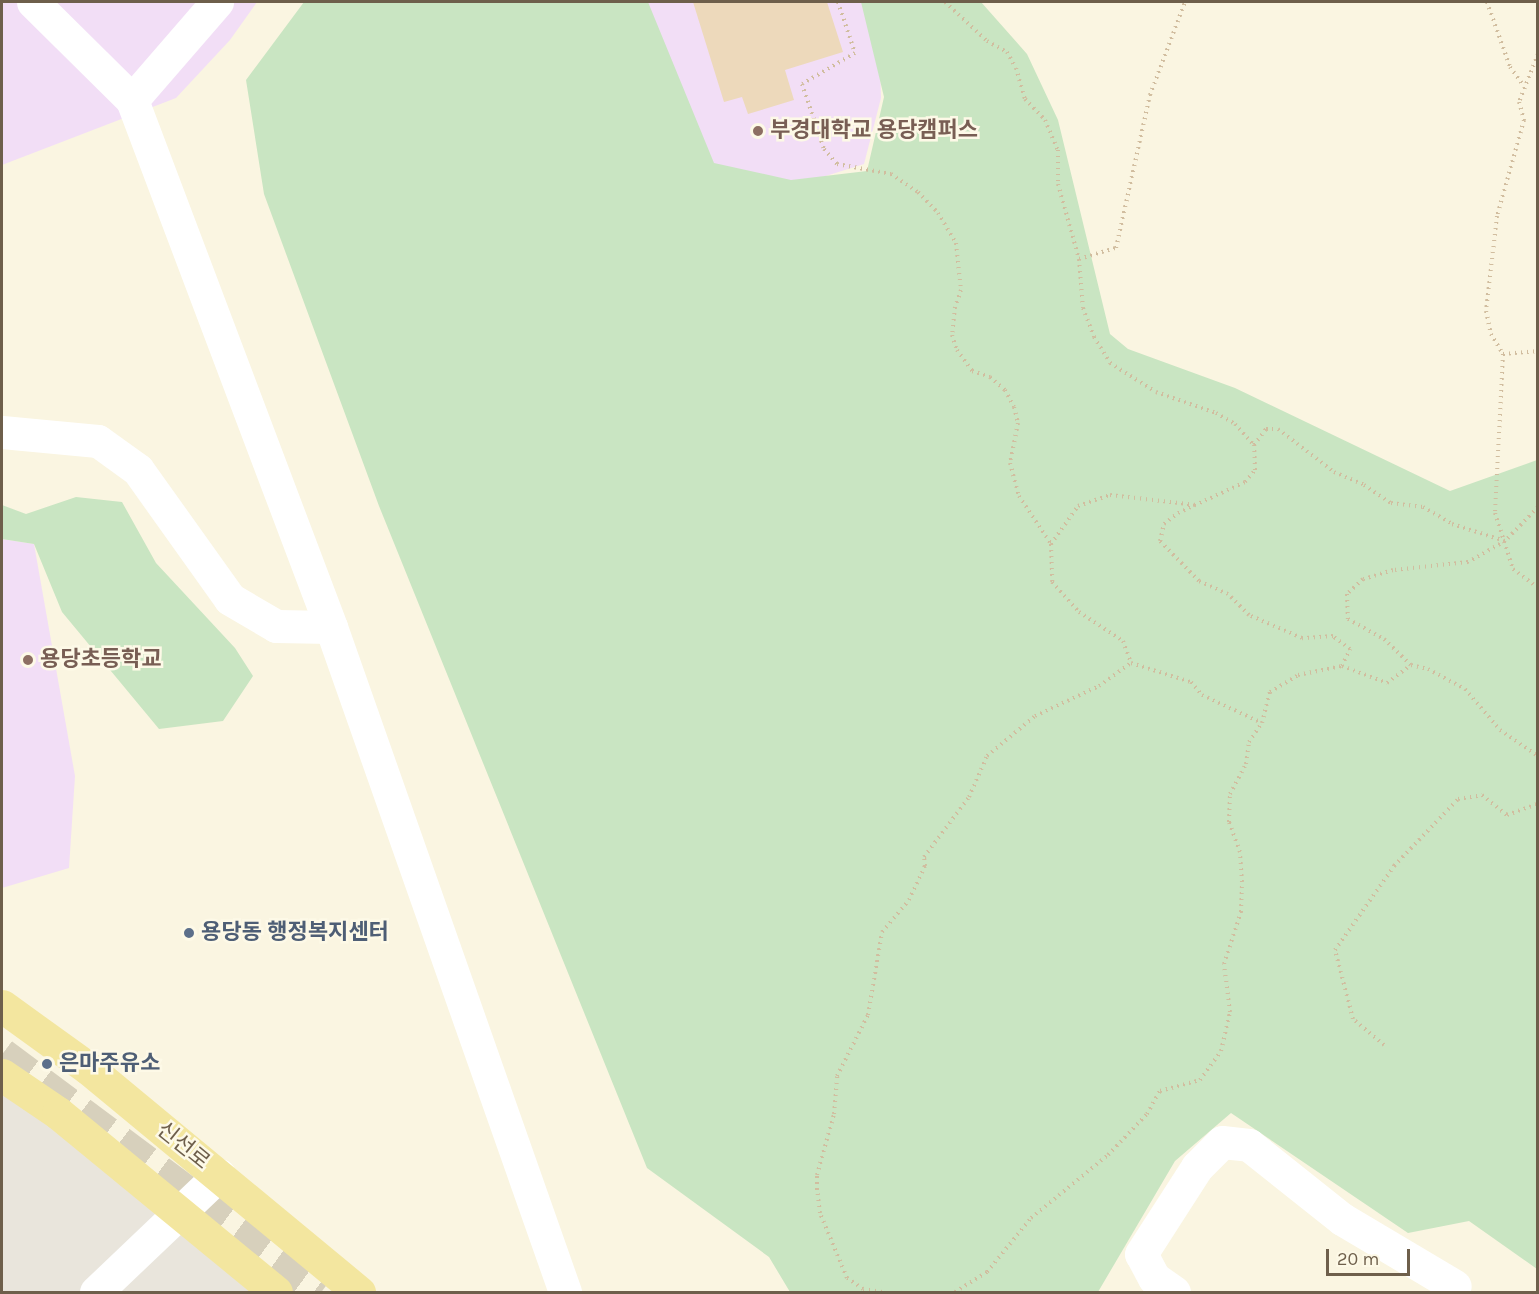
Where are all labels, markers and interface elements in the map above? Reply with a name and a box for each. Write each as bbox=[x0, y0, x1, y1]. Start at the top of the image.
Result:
place label: 부경대학교 용당캠퍼스 bbox=[770, 118, 978, 144]
marker: 부경대학교 용당캠퍼스 bbox=[751, 124, 765, 138]
place label: 용당초등학교 bbox=[40, 647, 161, 673]
marker: 용당초등학교 bbox=[21, 653, 35, 667]
place label: 용당동 행정복지센터 bbox=[201, 920, 389, 946]
marker: 용당동 행정복지센터 bbox=[182, 926, 196, 940]
place label: 은마주유소 bbox=[59, 1051, 160, 1077]
marker: 은마주유소 bbox=[40, 1057, 54, 1071]
street label: 신선로 bbox=[151, 1117, 215, 1175]
scale bar bbox=[1329, 1237, 1413, 1275]
text: 20 m bbox=[1337, 1248, 1379, 1270]

